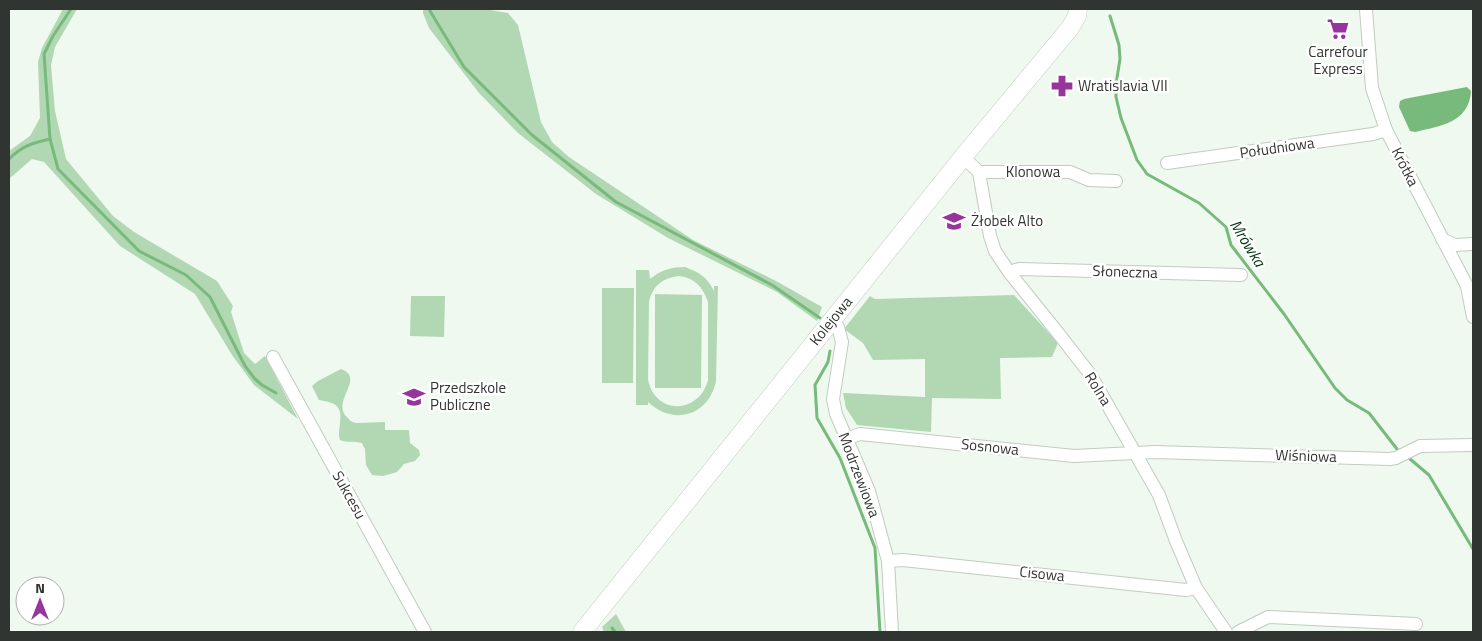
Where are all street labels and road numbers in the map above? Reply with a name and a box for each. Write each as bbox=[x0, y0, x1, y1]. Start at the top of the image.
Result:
street label: Południowa bbox=[1238, 131, 1316, 164]
street label: Krótka bbox=[1386, 143, 1425, 191]
street label: Klonowa bbox=[1006, 160, 1061, 183]
street label: Słoneczna bbox=[1092, 259, 1159, 284]
street label: Kolejowa bbox=[804, 291, 858, 350]
street label: Rolna bbox=[1079, 367, 1118, 411]
street label: Modrzewiowa bbox=[833, 429, 886, 521]
street label: Sosnowa bbox=[960, 432, 1020, 461]
street label: Wiśniowa bbox=[1275, 443, 1338, 468]
street label: Sukcesu bbox=[327, 466, 372, 523]
street label: Cisowa bbox=[1018, 560, 1066, 587]

